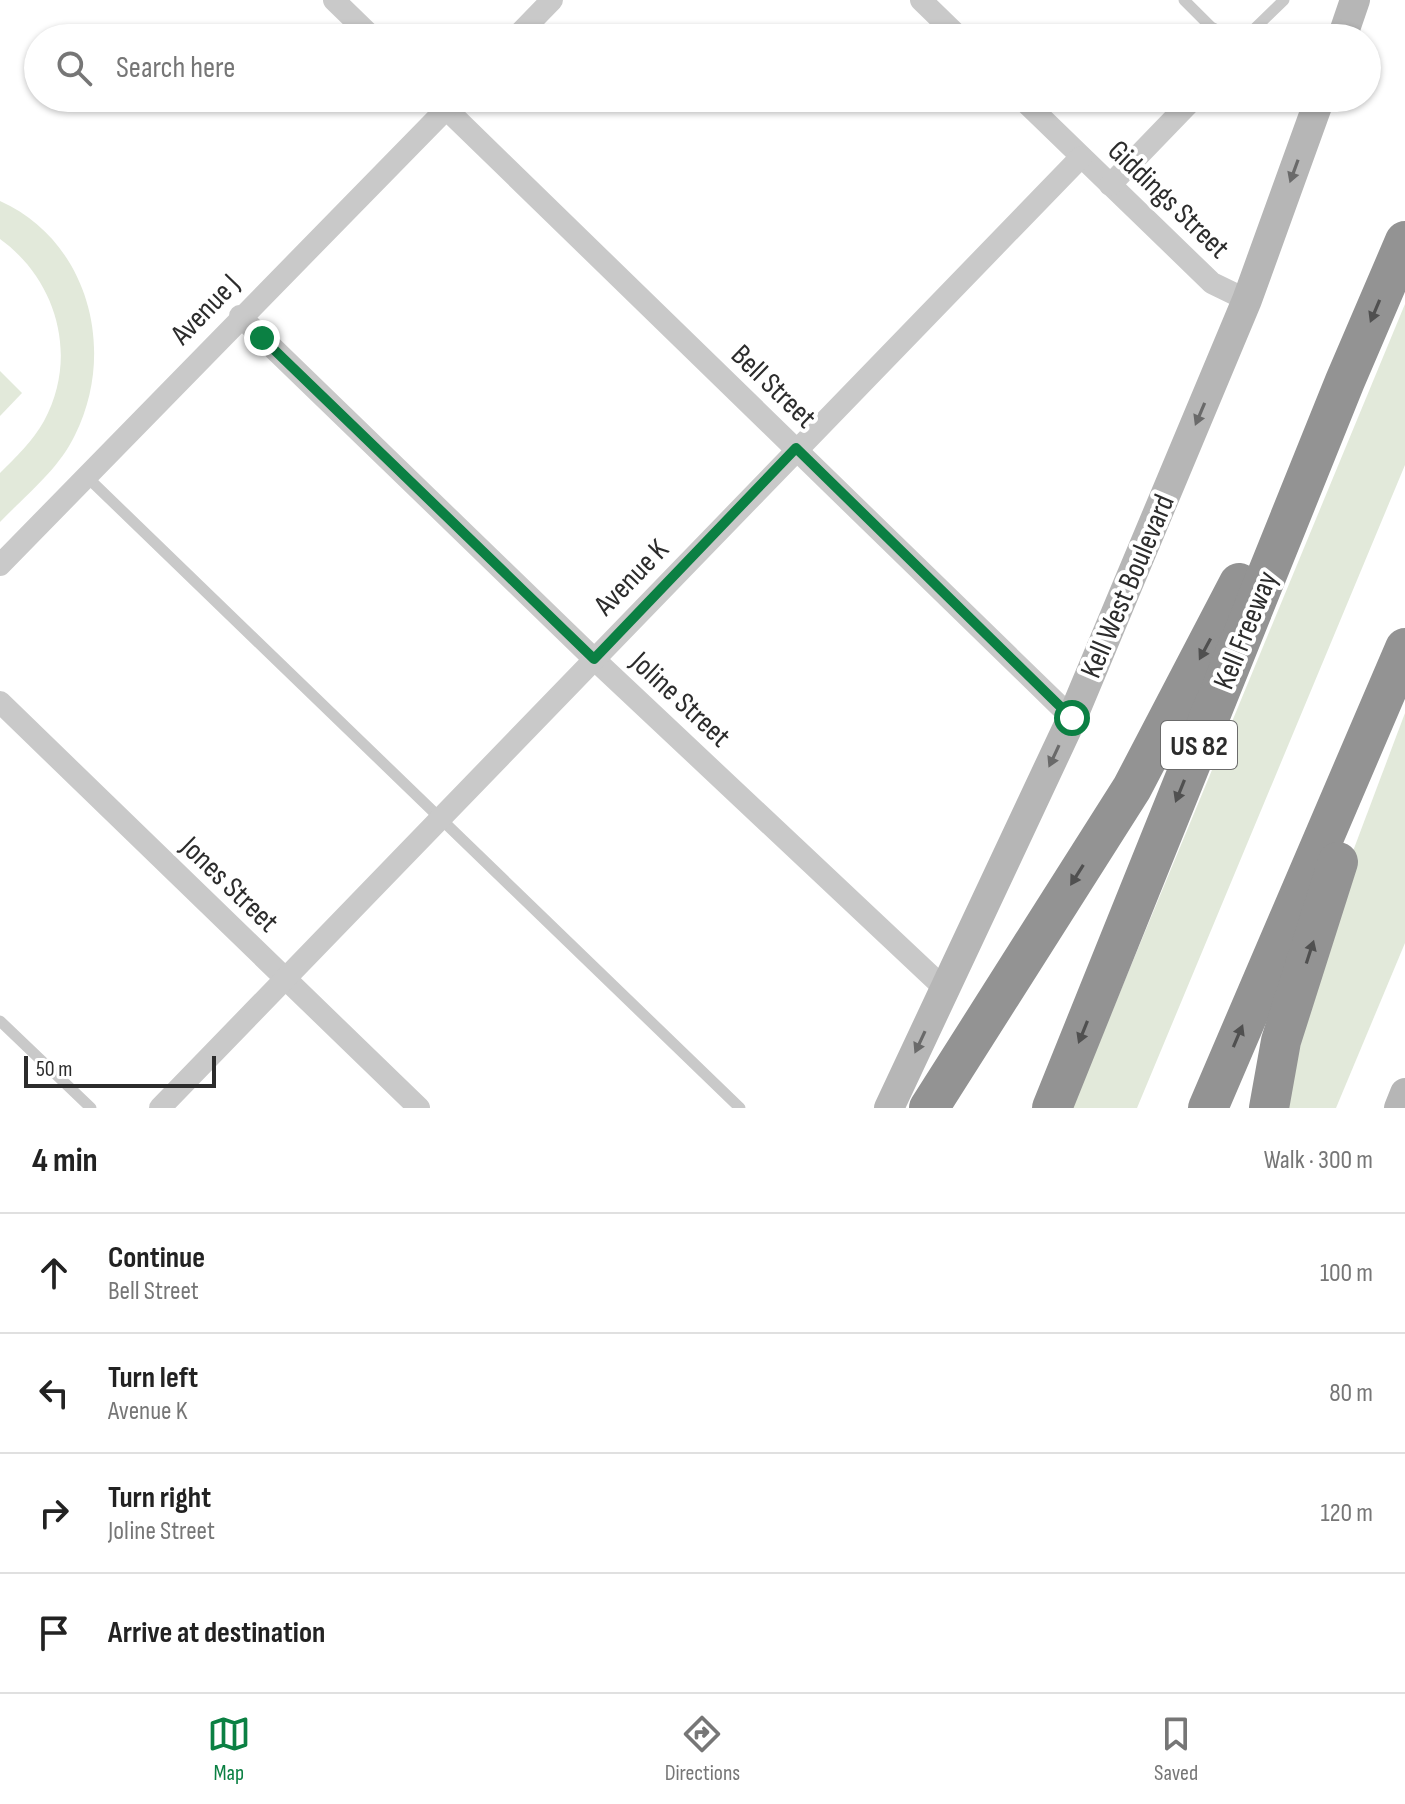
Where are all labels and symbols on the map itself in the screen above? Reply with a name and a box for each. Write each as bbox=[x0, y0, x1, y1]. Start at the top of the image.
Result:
street label: Giddings Street bbox=[1100, 133, 1237, 266]
one-way arrow bbox=[1287, 160, 1299, 184]
street label: Avenue J bbox=[163, 267, 248, 353]
one-way arrow bbox=[1369, 299, 1382, 323]
route end bbox=[244, 320, 280, 356]
street label: Bell Street bbox=[723, 337, 823, 436]
one-way arrow bbox=[1193, 402, 1206, 426]
street label: Kell West Boulevard bbox=[1073, 489, 1183, 684]
street label: Avenue K bbox=[586, 532, 677, 624]
street label: Kell Freeway bbox=[1206, 566, 1286, 695]
one-way arrow bbox=[1199, 637, 1212, 660]
street label: Joline Street bbox=[622, 644, 738, 755]
route start bbox=[1054, 700, 1090, 736]
road number: US 82 bbox=[1161, 721, 1237, 769]
one-way arrow bbox=[1047, 744, 1061, 768]
one-way arrow bbox=[1173, 779, 1186, 803]
street label: Jones Street bbox=[172, 829, 286, 940]
one-way arrow bbox=[1069, 864, 1084, 885]
one-way arrow bbox=[1304, 939, 1316, 963]
one-way arrow bbox=[1076, 1020, 1089, 1044]
one-way arrow bbox=[1232, 1024, 1245, 1048]
one-way arrow bbox=[913, 1031, 927, 1054]
scale bar bbox=[24, 1052, 216, 1088]

